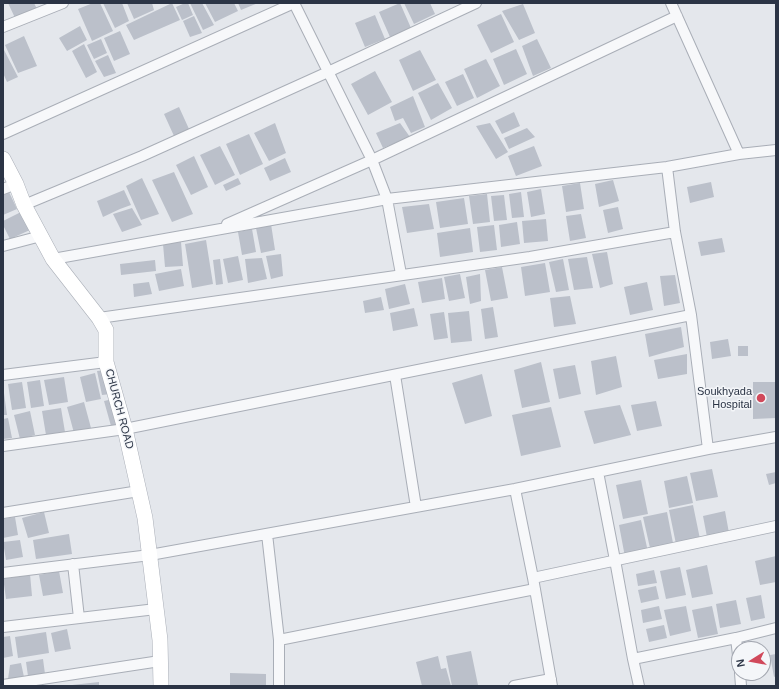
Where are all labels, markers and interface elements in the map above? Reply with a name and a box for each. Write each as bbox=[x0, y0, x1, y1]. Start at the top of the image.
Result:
street label: CHURCH ROAD bbox=[102, 367, 136, 451]
place label: Soukhyada Hospital bbox=[697, 385, 752, 411]
marker: Soukhyada Hospital bbox=[755, 392, 767, 404]
north arrow bbox=[731, 641, 771, 681]
text: N bbox=[734, 658, 747, 668]

